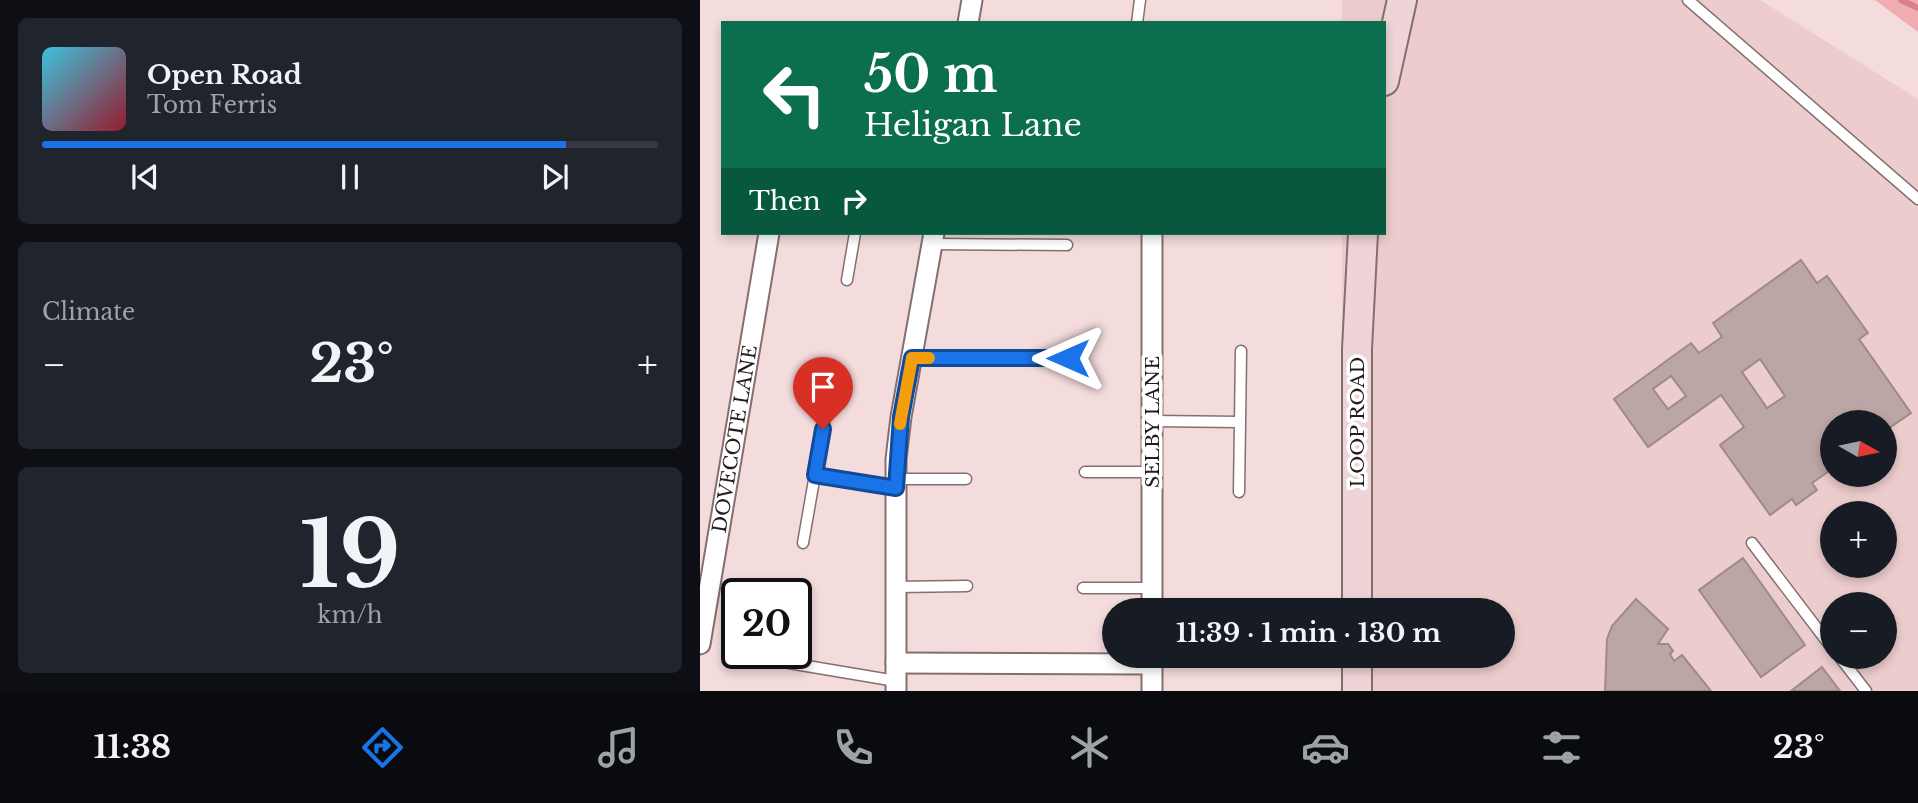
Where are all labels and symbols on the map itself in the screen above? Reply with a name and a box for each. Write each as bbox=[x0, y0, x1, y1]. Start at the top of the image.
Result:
position arrow bbox=[1031, 321, 1105, 395]
street label: DOVECOTE LANE bbox=[708, 343, 762, 535]
street label: SELBY LANE bbox=[1141, 356, 1164, 488]
pin bbox=[793, 357, 853, 429]
street label: LOOP ROAD bbox=[1346, 357, 1369, 487]
north arrow bbox=[1820, 410, 1897, 486]
speed limit sign: 20 bbox=[721, 578, 812, 669]

